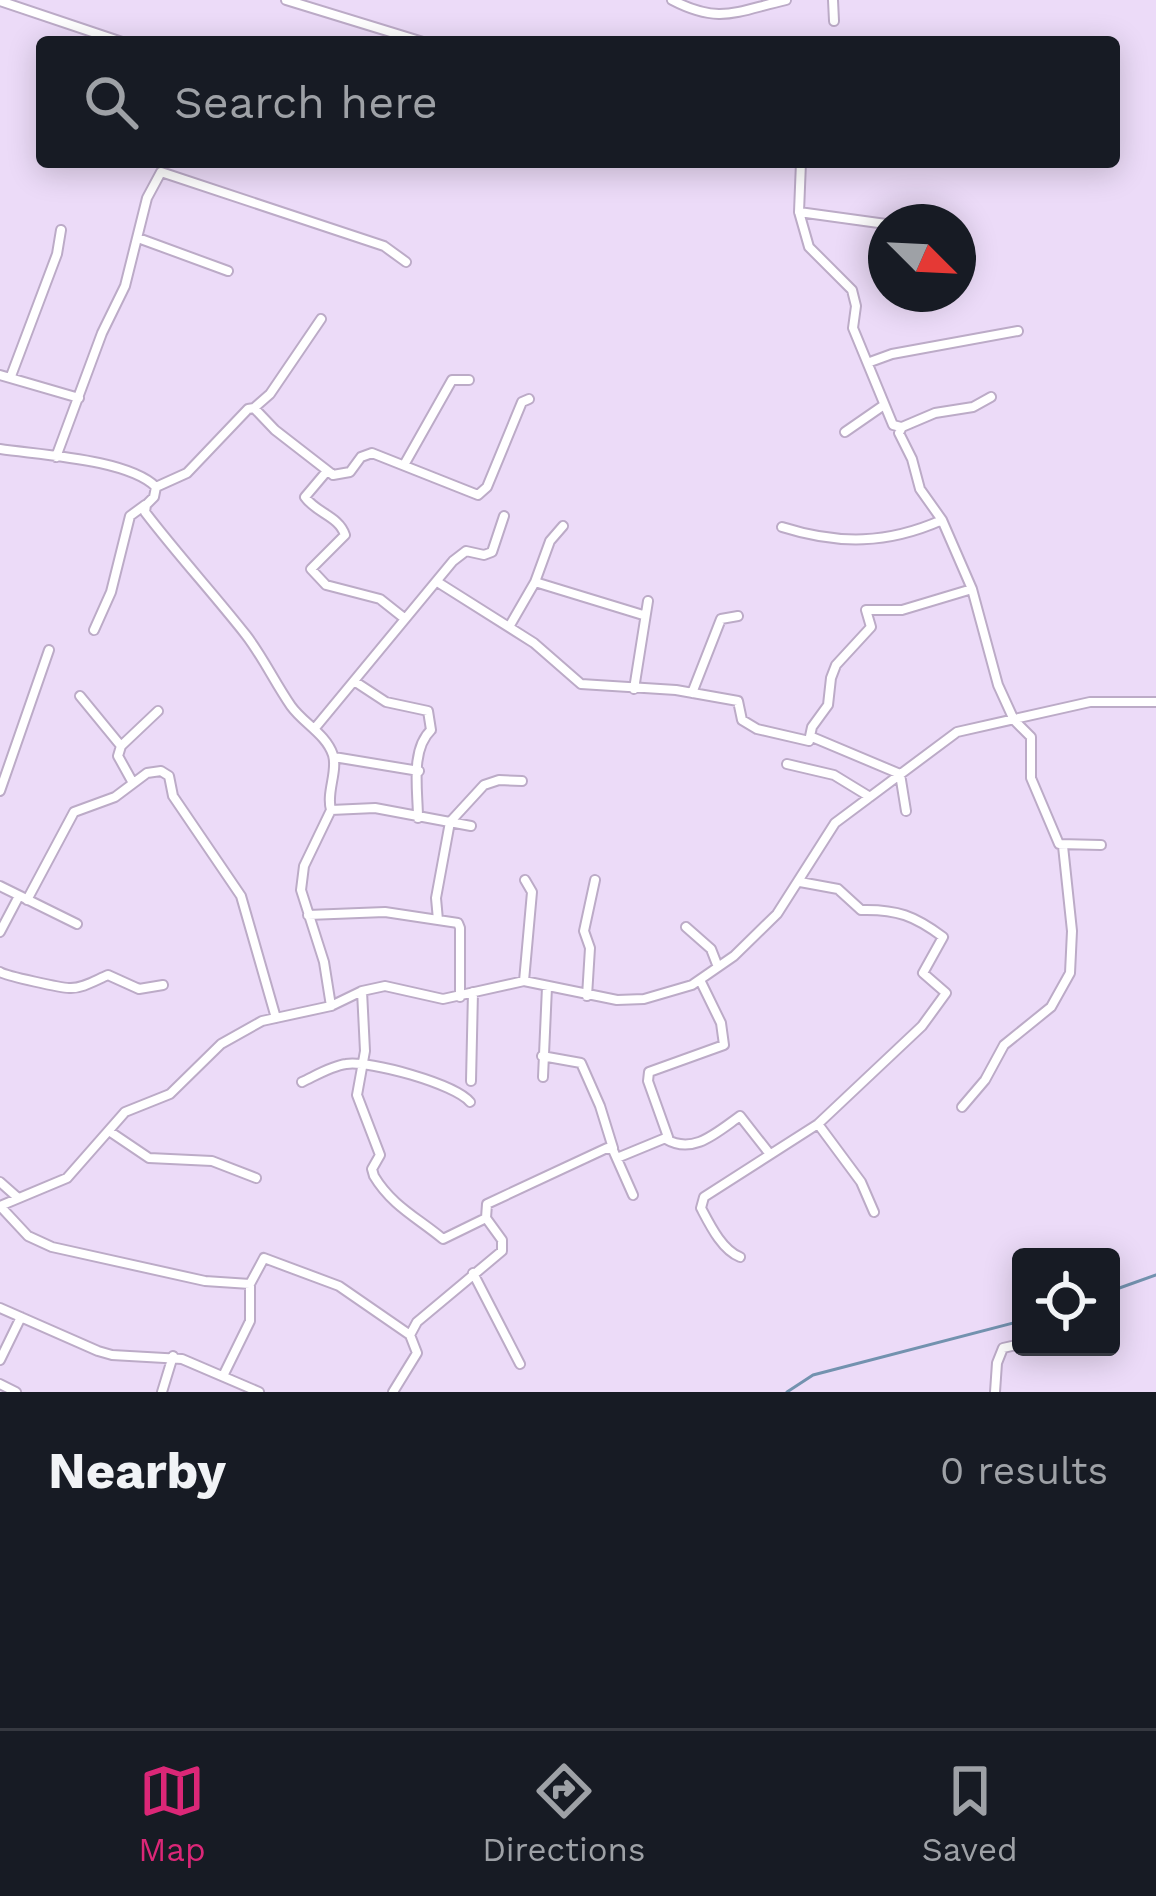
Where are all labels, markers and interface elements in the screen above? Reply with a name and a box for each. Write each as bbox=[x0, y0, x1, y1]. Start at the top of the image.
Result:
search box bbox=[36, 36, 1120, 168]
icon: search bbox=[78, 69, 144, 135]
text: Search here bbox=[174, 76, 438, 129]
north arrow bbox=[868, 204, 976, 312]
map controls bbox=[1012, 1248, 1120, 1356]
button: locate bbox=[1012, 1248, 1120, 1356]
text: Nearby bbox=[48, 1441, 226, 1500]
text: 0 results bbox=[940, 1448, 1108, 1493]
tab: Map bbox=[138, 1758, 206, 1869]
tab: Directions bbox=[482, 1758, 645, 1869]
tab: Saved bbox=[922, 1758, 1018, 1869]

